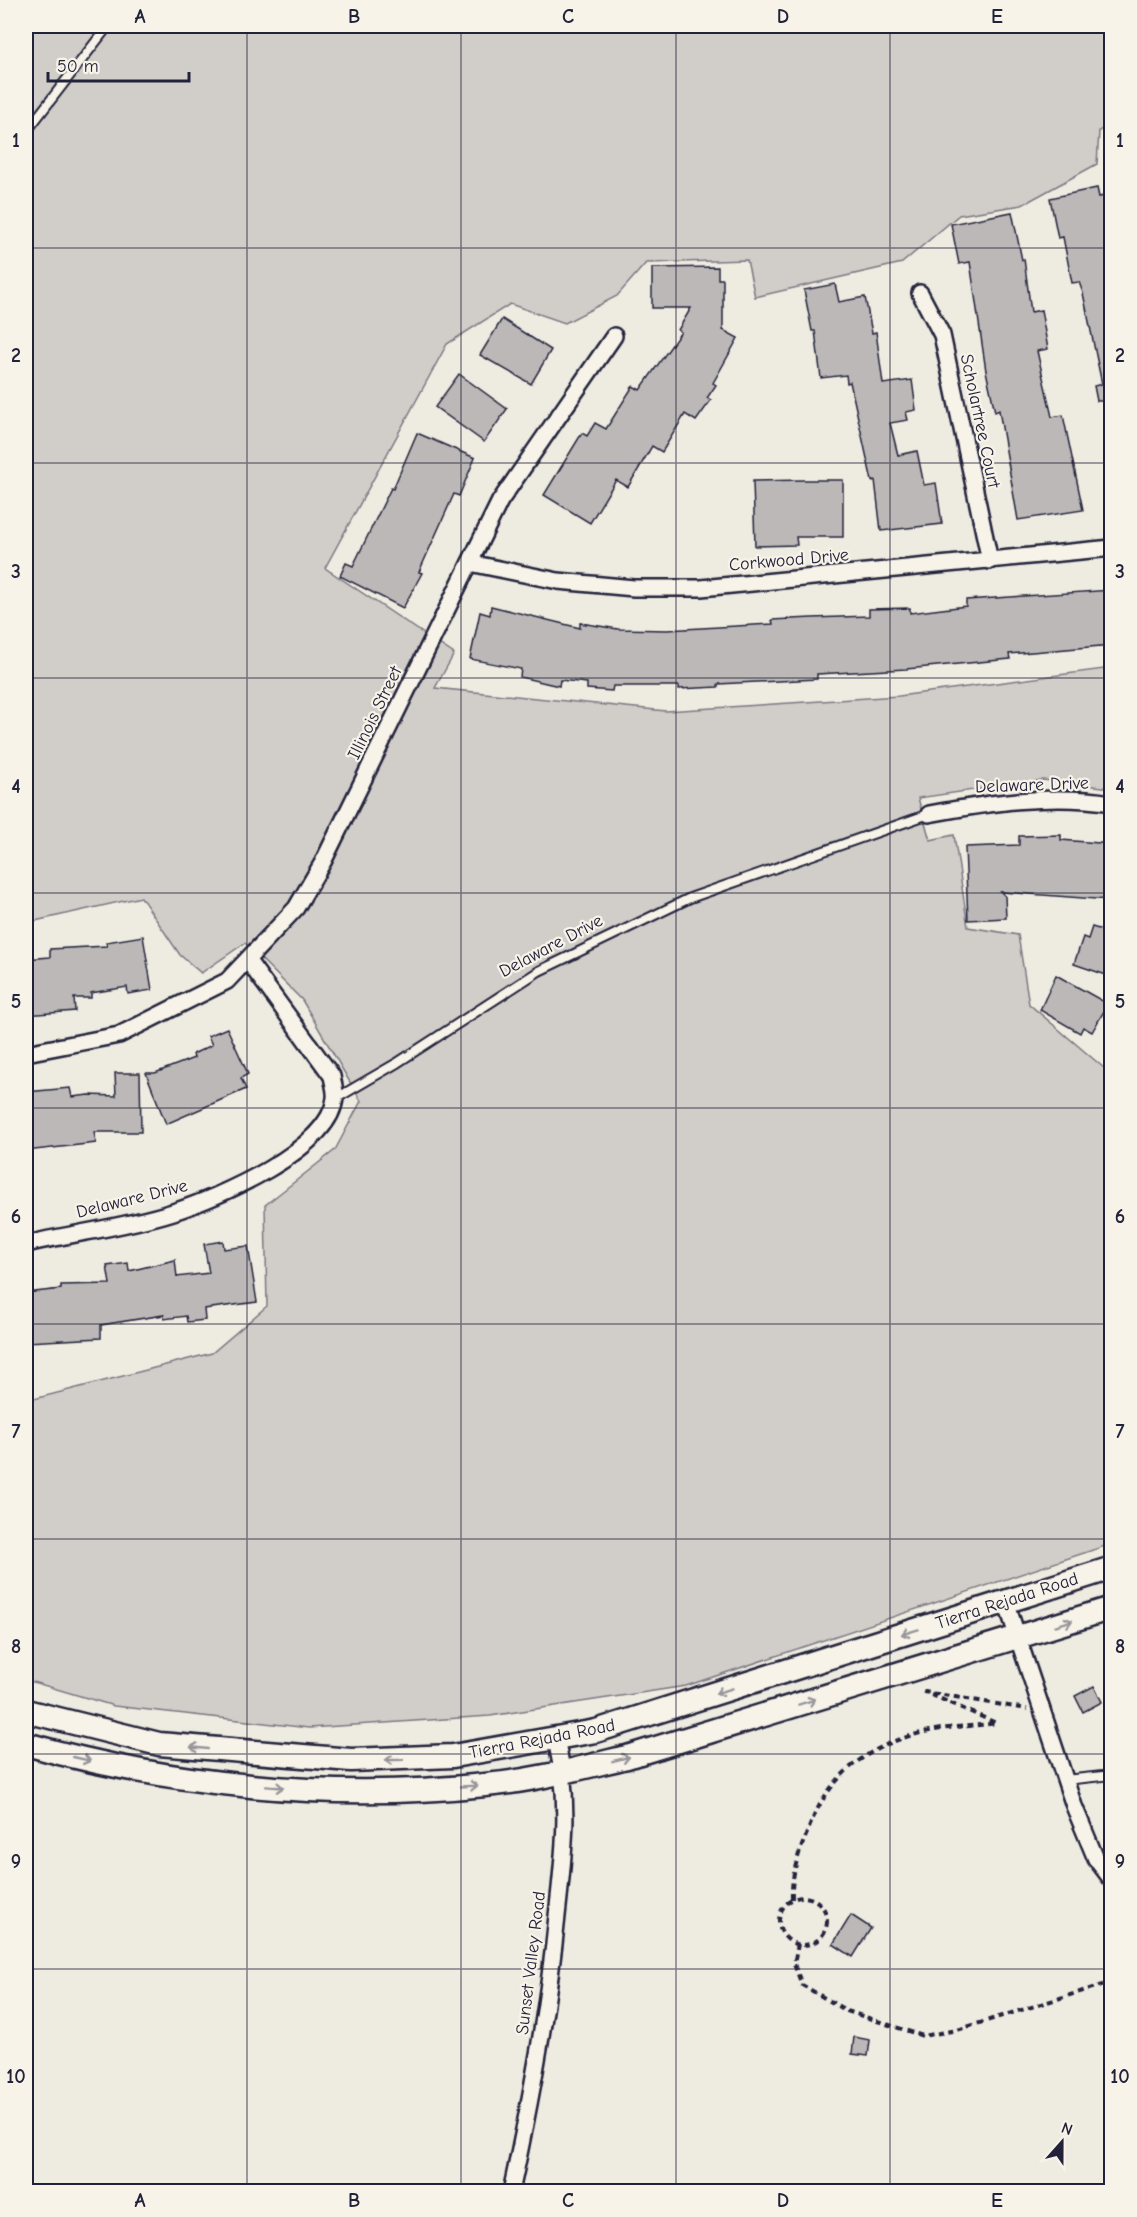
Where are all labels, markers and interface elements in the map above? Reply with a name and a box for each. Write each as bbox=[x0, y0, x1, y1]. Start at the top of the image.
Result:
text: A bbox=[134, 5, 146, 28]
text: B bbox=[348, 5, 360, 28]
text: C bbox=[562, 5, 574, 28]
text: D bbox=[777, 5, 789, 28]
text: E bbox=[991, 5, 1003, 28]
scale bar bbox=[48, 45, 189, 83]
text: 50 m bbox=[57, 56, 99, 77]
text: 1 bbox=[12, 129, 20, 152]
text: 1 bbox=[1116, 129, 1124, 152]
text: 2 bbox=[11, 344, 21, 367]
text: 2 bbox=[1115, 344, 1125, 367]
street label: Scholartree Court bbox=[956, 352, 1005, 491]
street label: Corkwood Drive bbox=[728, 544, 850, 576]
text: 3 bbox=[11, 560, 21, 583]
text: 3 bbox=[1115, 560, 1125, 583]
street label: Illinois Street bbox=[343, 662, 407, 763]
street label: Delaware Drive bbox=[975, 773, 1089, 797]
text: 4 bbox=[11, 775, 21, 798]
text: 4 bbox=[1115, 775, 1125, 798]
street label: Delaware Drive bbox=[496, 910, 606, 982]
text: 5 bbox=[11, 990, 21, 1013]
text: 5 bbox=[1115, 990, 1125, 1013]
street label: Delaware Drive bbox=[74, 1175, 190, 1223]
text: 6 bbox=[11, 1205, 21, 1228]
text: 6 bbox=[1115, 1205, 1125, 1228]
text: 7 bbox=[12, 1420, 21, 1443]
text: 7 bbox=[1116, 1420, 1125, 1443]
street label: Tierra Rejada Road bbox=[933, 1568, 1081, 1634]
one-way arrow bbox=[1054, 1617, 1073, 1628]
one-way arrow bbox=[901, 1627, 920, 1638]
text: 8 bbox=[11, 1635, 21, 1658]
text: 8 bbox=[1115, 1635, 1125, 1658]
one-way arrow bbox=[715, 1686, 734, 1697]
one-way arrow bbox=[797, 1696, 816, 1707]
street label: Tierra Rejada Road bbox=[467, 1715, 617, 1763]
one-way arrow bbox=[190, 1742, 210, 1753]
one-way arrow bbox=[611, 1752, 630, 1764]
one-way arrow bbox=[72, 1754, 91, 1765]
one-way arrow bbox=[384, 1754, 404, 1765]
one-way arrow bbox=[459, 1781, 479, 1792]
one-way arrow bbox=[264, 1782, 284, 1793]
text: 9 bbox=[11, 1850, 21, 1873]
text: 9 bbox=[1115, 1850, 1125, 1873]
street label: Sunset Valley Road bbox=[512, 1890, 550, 2036]
text: 10 bbox=[6, 2065, 26, 2088]
text: 10 bbox=[1110, 2065, 1130, 2088]
north arrow bbox=[1032, 2112, 1092, 2172]
text: N bbox=[1059, 2119, 1075, 2139]
text: A bbox=[134, 2189, 146, 2212]
text: B bbox=[348, 2189, 360, 2212]
text: C bbox=[562, 2189, 574, 2212]
text: D bbox=[777, 2189, 789, 2212]
text: E bbox=[991, 2189, 1003, 2212]

